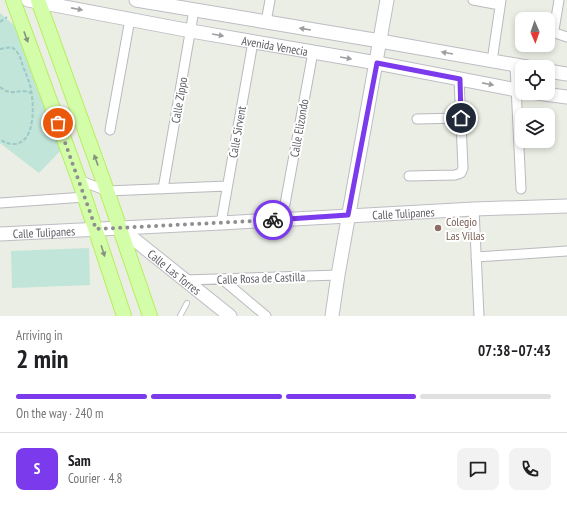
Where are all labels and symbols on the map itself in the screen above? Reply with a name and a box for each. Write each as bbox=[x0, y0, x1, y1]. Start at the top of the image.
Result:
one-way arrow bbox=[71, 6, 83, 12]
north arrow bbox=[515, 12, 555, 52]
one-way arrow bbox=[299, 25, 311, 31]
one-way arrow bbox=[24, 31, 30, 43]
street label: Avenida Venecia bbox=[241, 32, 309, 59]
one-way arrow bbox=[212, 33, 224, 39]
one-way arrow bbox=[441, 49, 453, 55]
one-way arrow bbox=[340, 55, 353, 61]
street label: Calle Zippo bbox=[168, 76, 190, 124]
one-way arrow bbox=[482, 82, 494, 88]
street label: Calle Elizondo bbox=[287, 98, 311, 158]
pin bbox=[444, 101, 478, 135]
street label: Calle Sirvent bbox=[225, 104, 249, 159]
pin bbox=[41, 106, 75, 140]
one-way arrow bbox=[92, 154, 98, 166]
courier bbox=[253, 200, 293, 240]
street label: Calle Tulipanes bbox=[372, 204, 435, 222]
place label: Colegio Las Villas bbox=[446, 214, 485, 243]
street label: Calle Tulipanes bbox=[12, 223, 75, 241]
marker: Colegio Las Villas bbox=[433, 223, 443, 233]
one-way arrow bbox=[100, 246, 106, 258]
street label: Calle Las Torres bbox=[145, 246, 204, 298]
street label: Calle Rosa de Castilla bbox=[217, 269, 306, 287]

